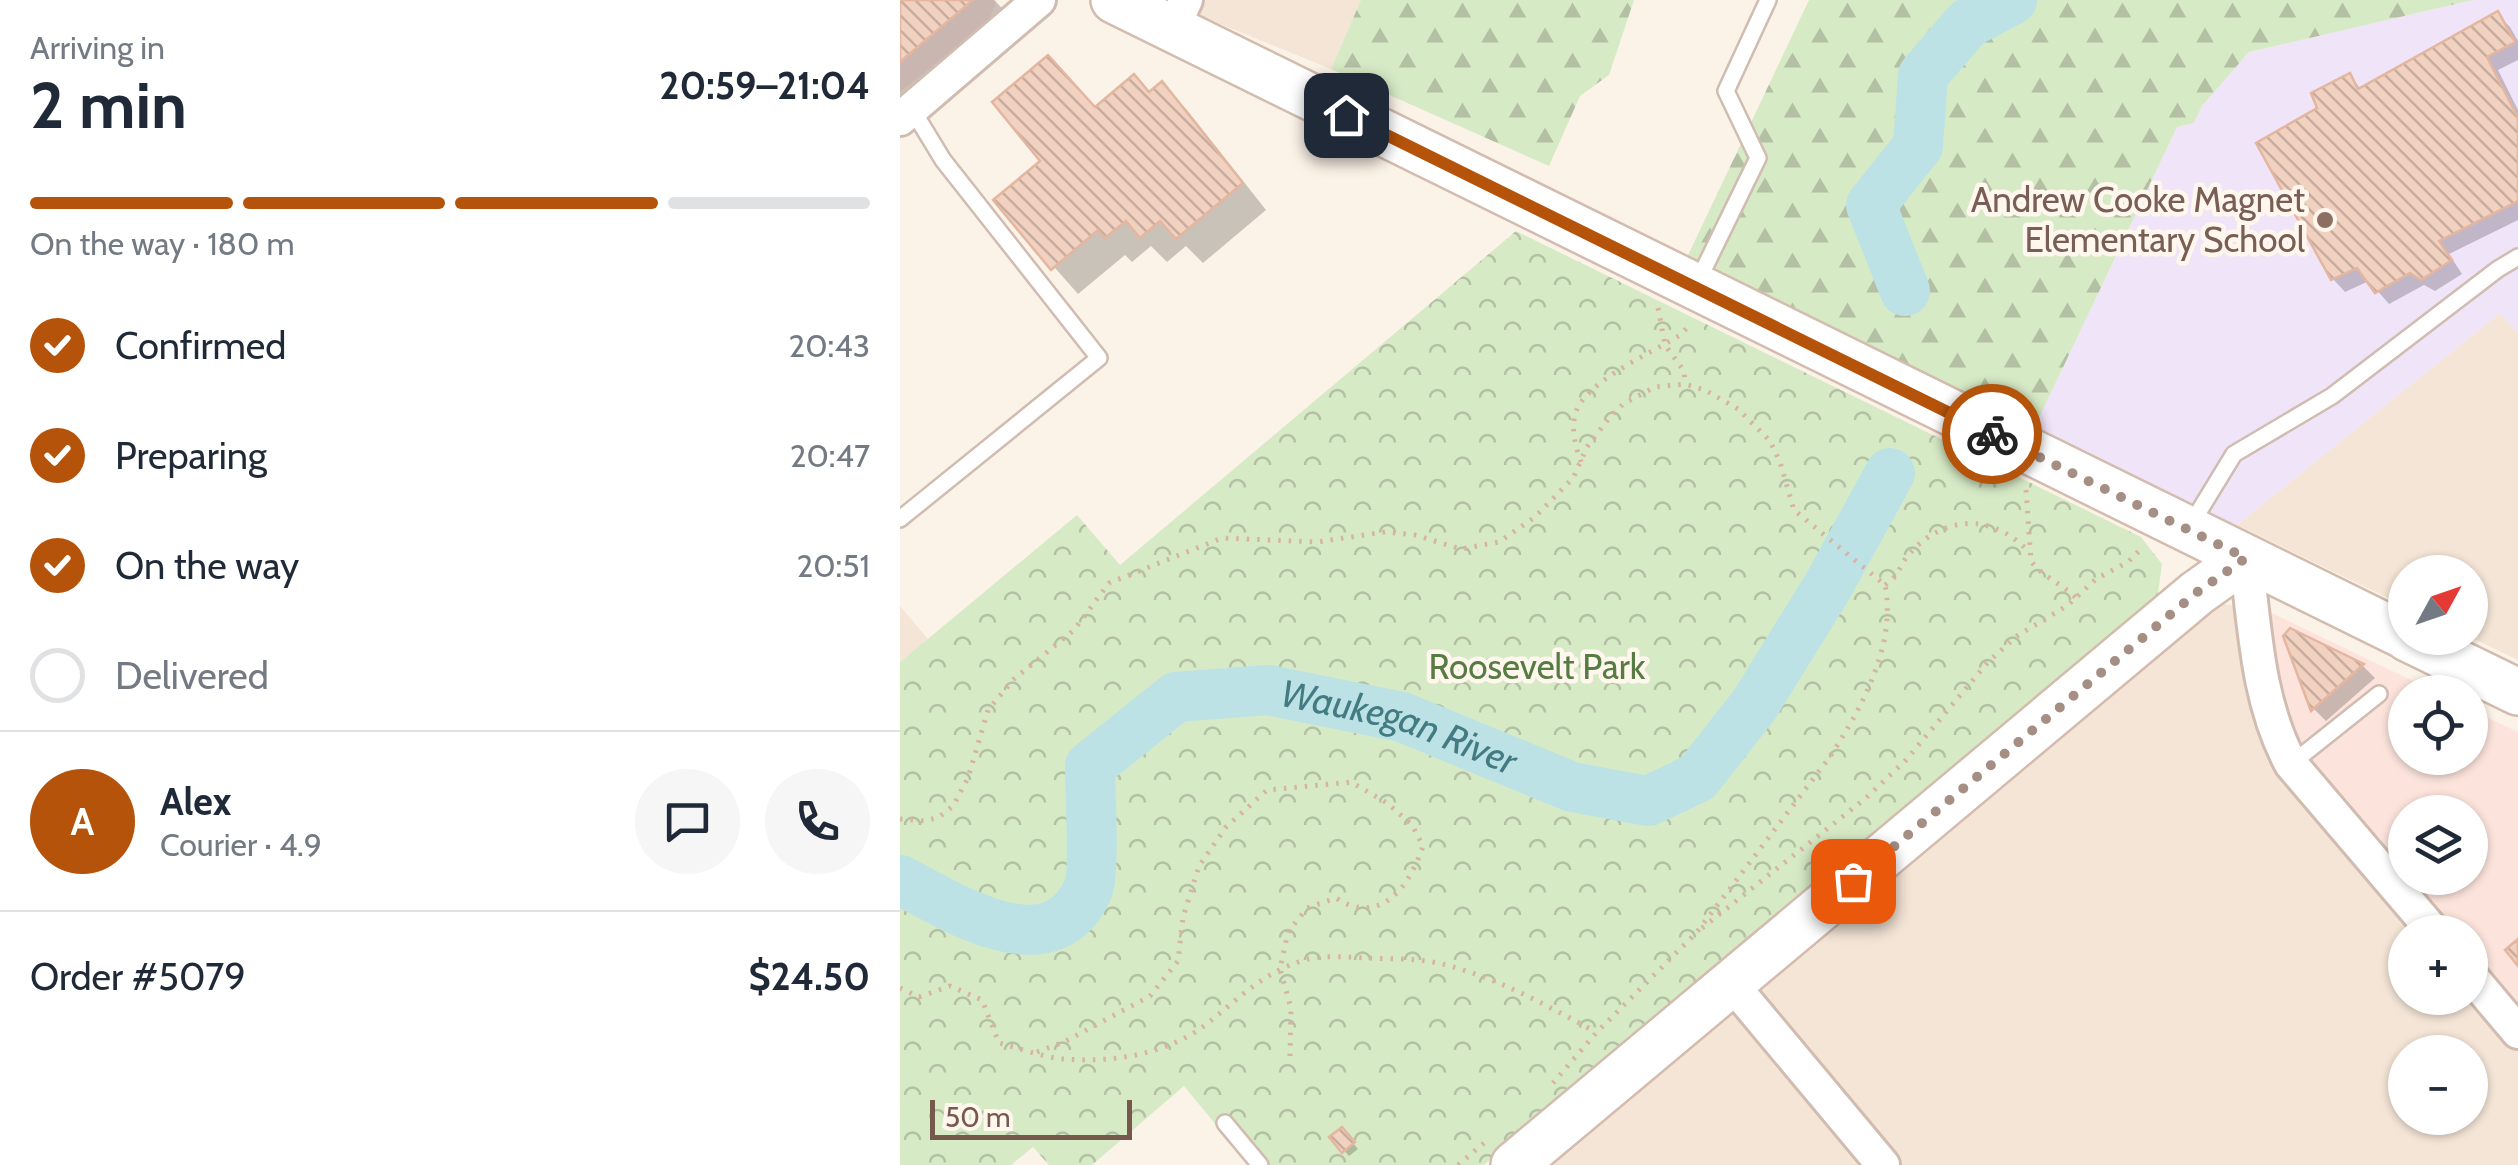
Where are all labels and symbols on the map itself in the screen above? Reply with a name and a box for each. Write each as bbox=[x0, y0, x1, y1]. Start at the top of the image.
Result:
pin bbox=[1304, 73, 1389, 158]
place label: Andrew Cooke Magnet Elementary School bbox=[1971, 178, 2306, 261]
marker: Andrew Cooke Magnet Elementary School bbox=[2314, 209, 2336, 231]
courier bbox=[1942, 384, 2042, 484]
north arrow bbox=[2388, 555, 2488, 655]
park label: Roosevelt Park bbox=[1429, 645, 1646, 688]
water label: Waukegan River bbox=[1277, 669, 1525, 785]
pin bbox=[1811, 839, 1896, 924]
scale bar bbox=[930, 1095, 1132, 1140]

